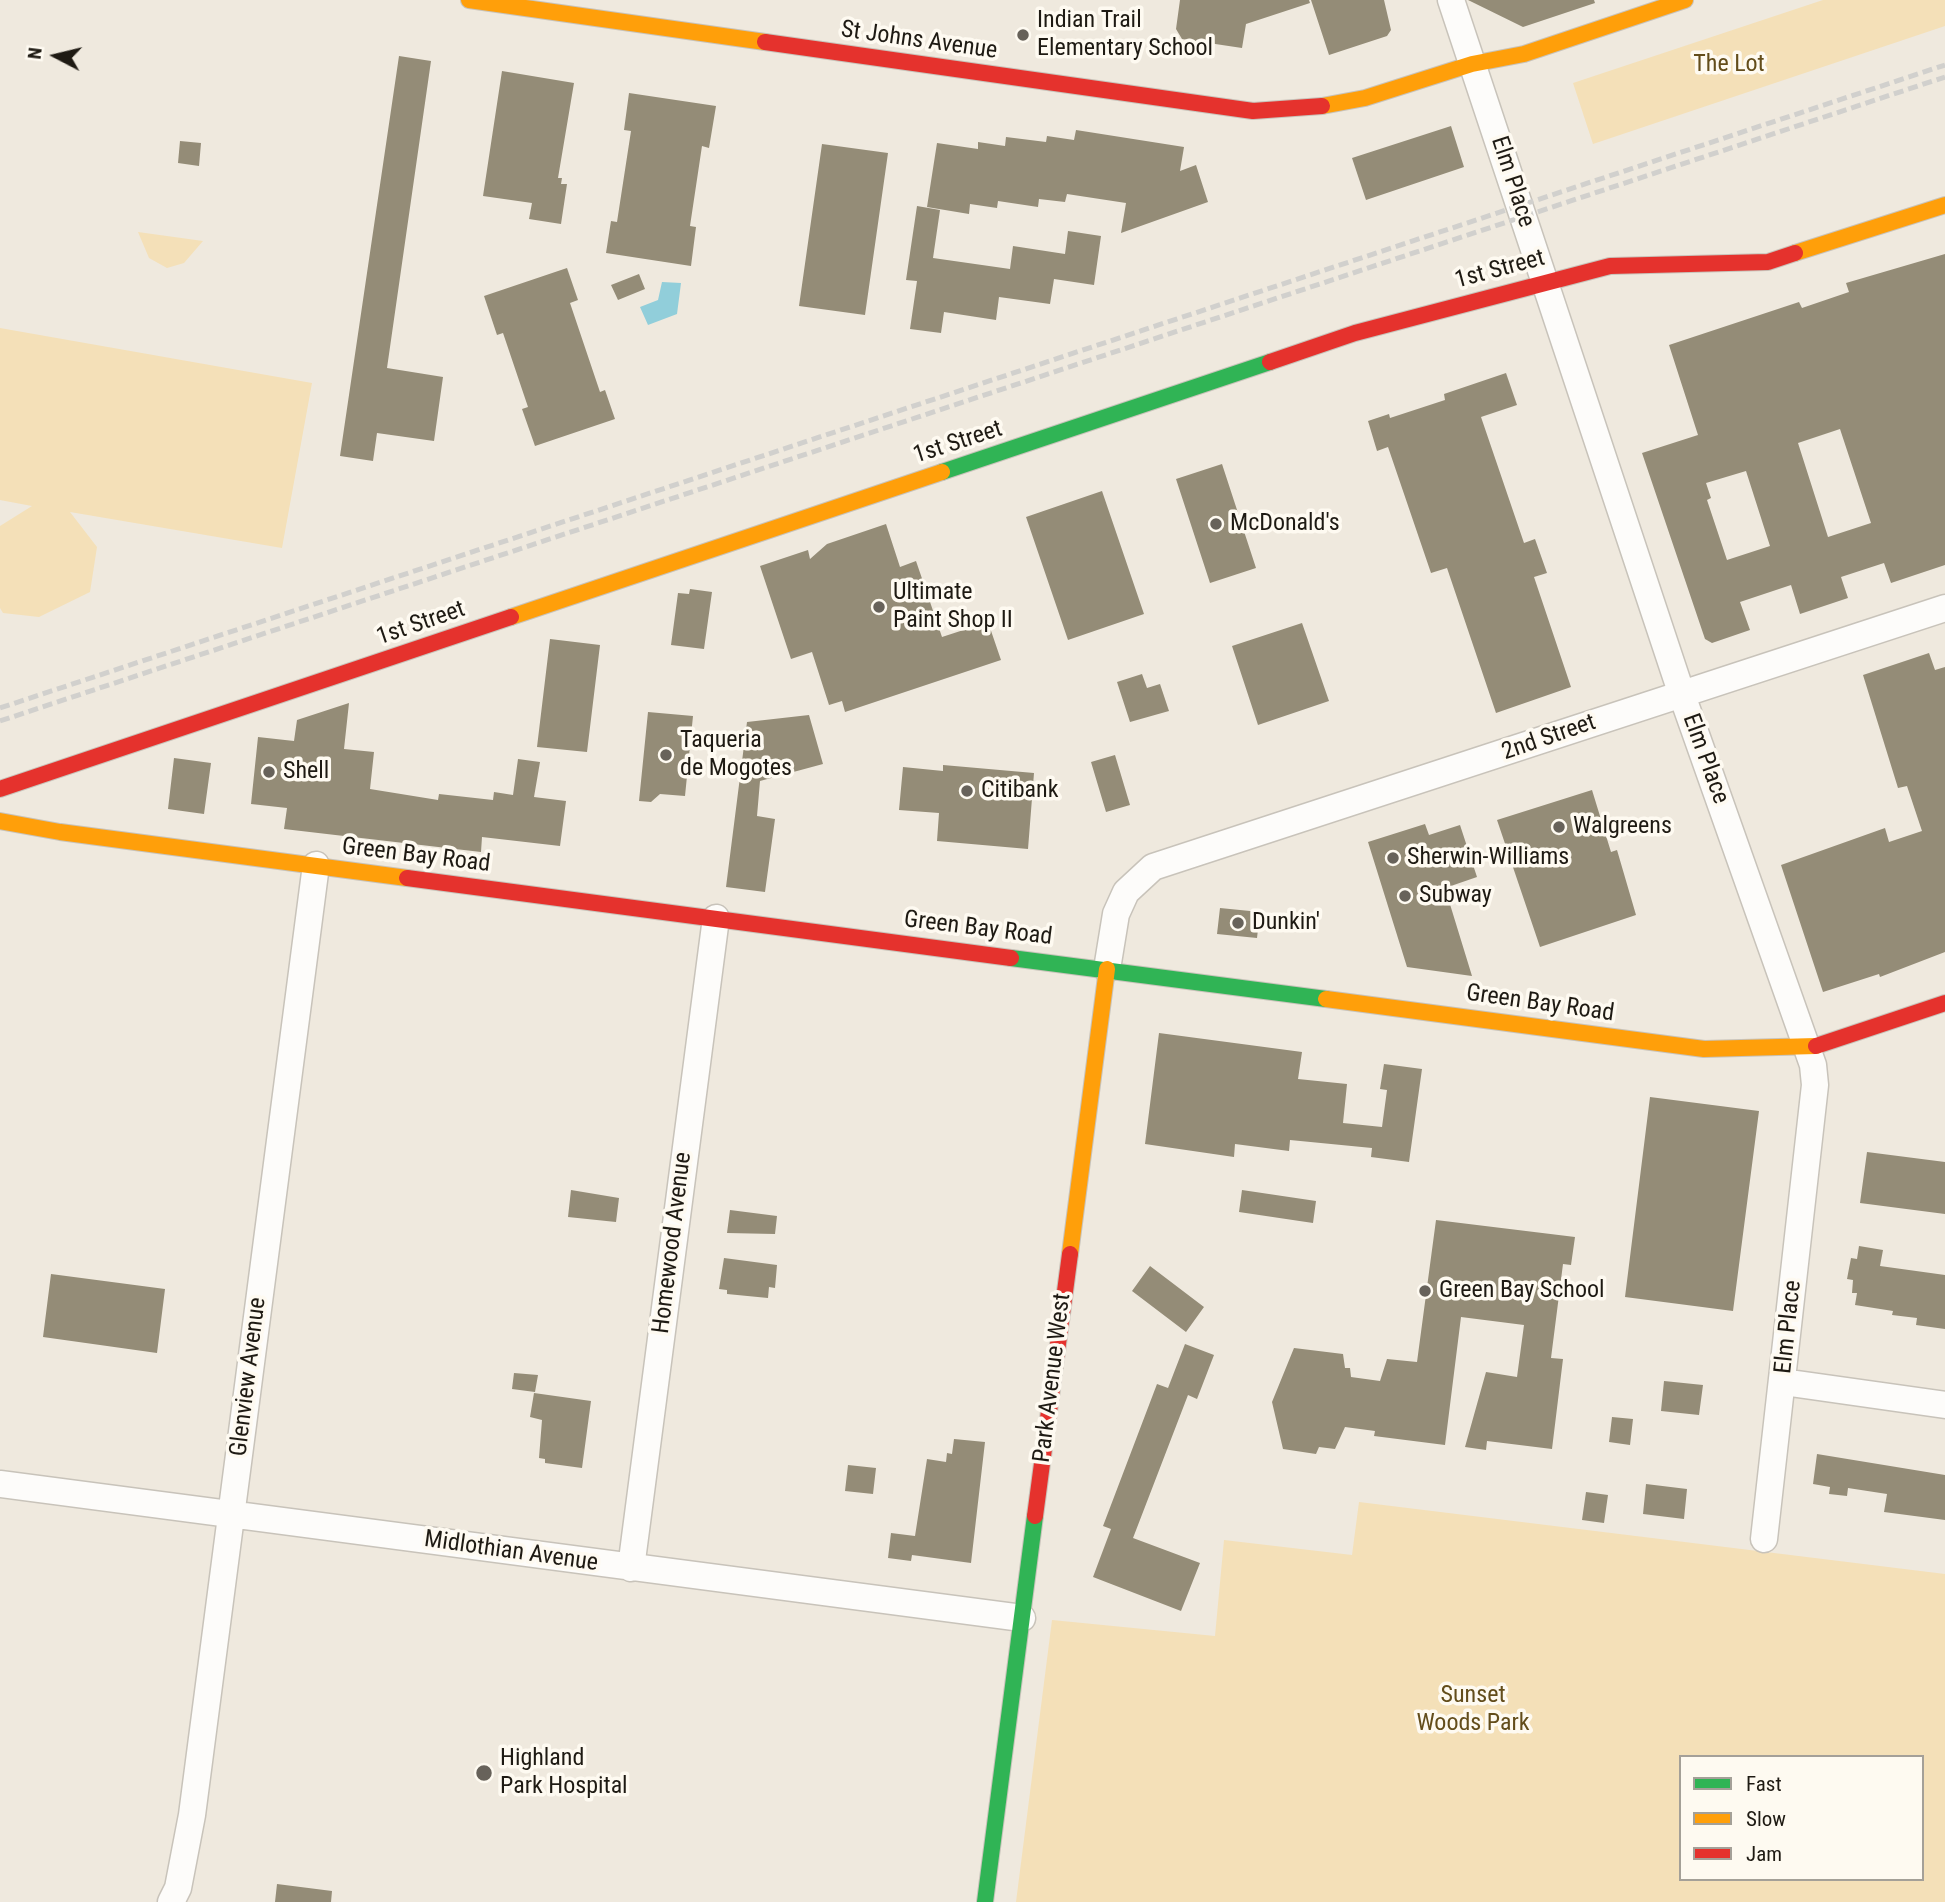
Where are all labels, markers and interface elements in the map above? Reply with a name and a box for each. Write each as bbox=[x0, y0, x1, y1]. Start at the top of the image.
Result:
place label: Indian Trail Elementary School bbox=[1037, 7, 1213, 63]
street label: St Johns Avenue bbox=[839, 16, 999, 66]
north arrow bbox=[21, 21, 91, 91]
marker: Indian Trail Elementary School bbox=[1015, 27, 1031, 43]
text: N bbox=[23, 46, 47, 61]
park label: The Lot bbox=[1693, 51, 1765, 79]
street label: Elm Place bbox=[1484, 133, 1540, 231]
street label: 1st Street bbox=[1452, 244, 1548, 296]
street label: 1st Street bbox=[910, 415, 1006, 471]
place label: McDonald's bbox=[1230, 510, 1340, 538]
marker: McDonald's bbox=[1208, 516, 1224, 532]
place label: Ultimate Paint Shop II bbox=[893, 579, 1013, 635]
street label: 1st Street bbox=[373, 595, 469, 653]
marker: Ultimate Paint Shop II bbox=[871, 599, 887, 615]
street label: 2nd Street bbox=[1498, 709, 1600, 767]
street label: Elm Place bbox=[1675, 710, 1735, 808]
place label: Taqueria de Mogotes bbox=[680, 727, 792, 783]
marker: Taqueria de Mogotes bbox=[658, 747, 674, 763]
place label: Shell bbox=[283, 758, 329, 786]
marker: Shell bbox=[261, 764, 277, 780]
place label: Citibank bbox=[981, 777, 1058, 805]
marker: Citibank bbox=[959, 783, 975, 799]
place label: Walgreens bbox=[1573, 813, 1672, 841]
marker: Walgreens bbox=[1551, 819, 1567, 835]
street label: Green Bay Road bbox=[340, 833, 492, 879]
place label: Sherwin-Williams bbox=[1407, 844, 1569, 872]
marker: Sherwin-Williams bbox=[1385, 850, 1401, 866]
place label: Subway bbox=[1419, 882, 1492, 910]
marker: Subway bbox=[1397, 888, 1413, 904]
street label: Green Bay Road bbox=[902, 906, 1054, 952]
place label: Dunkin' bbox=[1252, 909, 1320, 937]
marker: Dunkin' bbox=[1230, 915, 1246, 931]
street label: Green Bay Road bbox=[1464, 979, 1616, 1029]
street label: Homewood Avenue bbox=[648, 1151, 698, 1335]
place label: Green Bay School bbox=[1439, 1277, 1605, 1305]
street label: Elm Place bbox=[1770, 1279, 1808, 1375]
marker: Green Bay School bbox=[1417, 1283, 1433, 1299]
street label: Park Avenue West bbox=[1028, 1292, 1078, 1464]
street label: Glenview Avenue bbox=[225, 1296, 273, 1458]
street label: Midlothian Avenue bbox=[422, 1526, 600, 1578]
park label: Sunset Woods Park bbox=[1416, 1682, 1530, 1738]
place label: Highland Park Hospital bbox=[500, 1745, 628, 1801]
legend bbox=[1679, 1755, 1924, 1881]
marker: Highland Park Hospital bbox=[474, 1763, 494, 1783]
text: Fast bbox=[1746, 1772, 1782, 1796]
text: Slow bbox=[1746, 1807, 1786, 1831]
text: Jam bbox=[1746, 1842, 1782, 1866]

